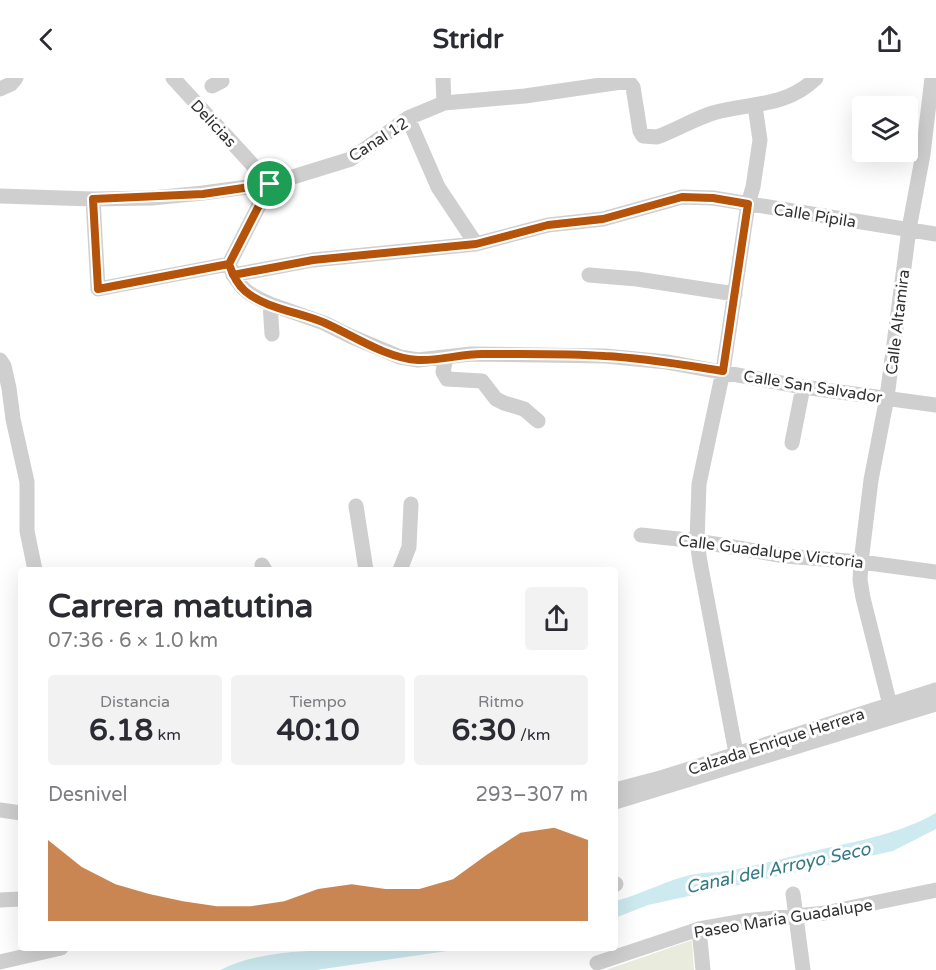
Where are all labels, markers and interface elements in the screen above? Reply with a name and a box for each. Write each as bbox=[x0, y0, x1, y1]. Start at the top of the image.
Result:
icon: back bbox=[30, 23, 63, 56]
text: Stridr bbox=[433, 23, 503, 56]
icon: share bbox=[873, 23, 906, 56]
street label: Delicias bbox=[186, 96, 240, 152]
map controls bbox=[852, 96, 918, 162]
button: layers bbox=[852, 96, 918, 162]
street label: Canal 12 bbox=[345, 113, 412, 166]
pin bbox=[244, 158, 295, 209]
icon: arrive bbox=[253, 167, 286, 200]
street label: Calle Pípila bbox=[772, 200, 857, 232]
street label: Calle Altamira bbox=[882, 268, 914, 376]
street label: Calle San Salvador bbox=[742, 366, 885, 408]
street label: Calle Guadalupe Victoria bbox=[677, 531, 865, 573]
text: Carrera matutina bbox=[48, 587, 313, 626]
button: share bbox=[525, 587, 588, 650]
text: 07:36 · 6 × 1.0 km bbox=[48, 629, 218, 653]
text: Distancia bbox=[100, 692, 170, 712]
text: Tiempo bbox=[289, 692, 347, 712]
text: Ritmo bbox=[478, 692, 524, 712]
street label: Calzada Enrique Herrera bbox=[686, 704, 867, 780]
text: 6.18 bbox=[89, 712, 153, 749]
text: 40:10 bbox=[276, 712, 360, 749]
text: 6:30 bbox=[452, 712, 516, 749]
text: km bbox=[153, 725, 181, 745]
text: /km bbox=[516, 725, 550, 745]
text: Desnivel bbox=[48, 783, 127, 807]
text: 293–307 m bbox=[475, 783, 588, 807]
water label: Canal del Arroyo Seco bbox=[684, 837, 873, 898]
street label: Paseo María Guadalupe bbox=[692, 895, 874, 943]

